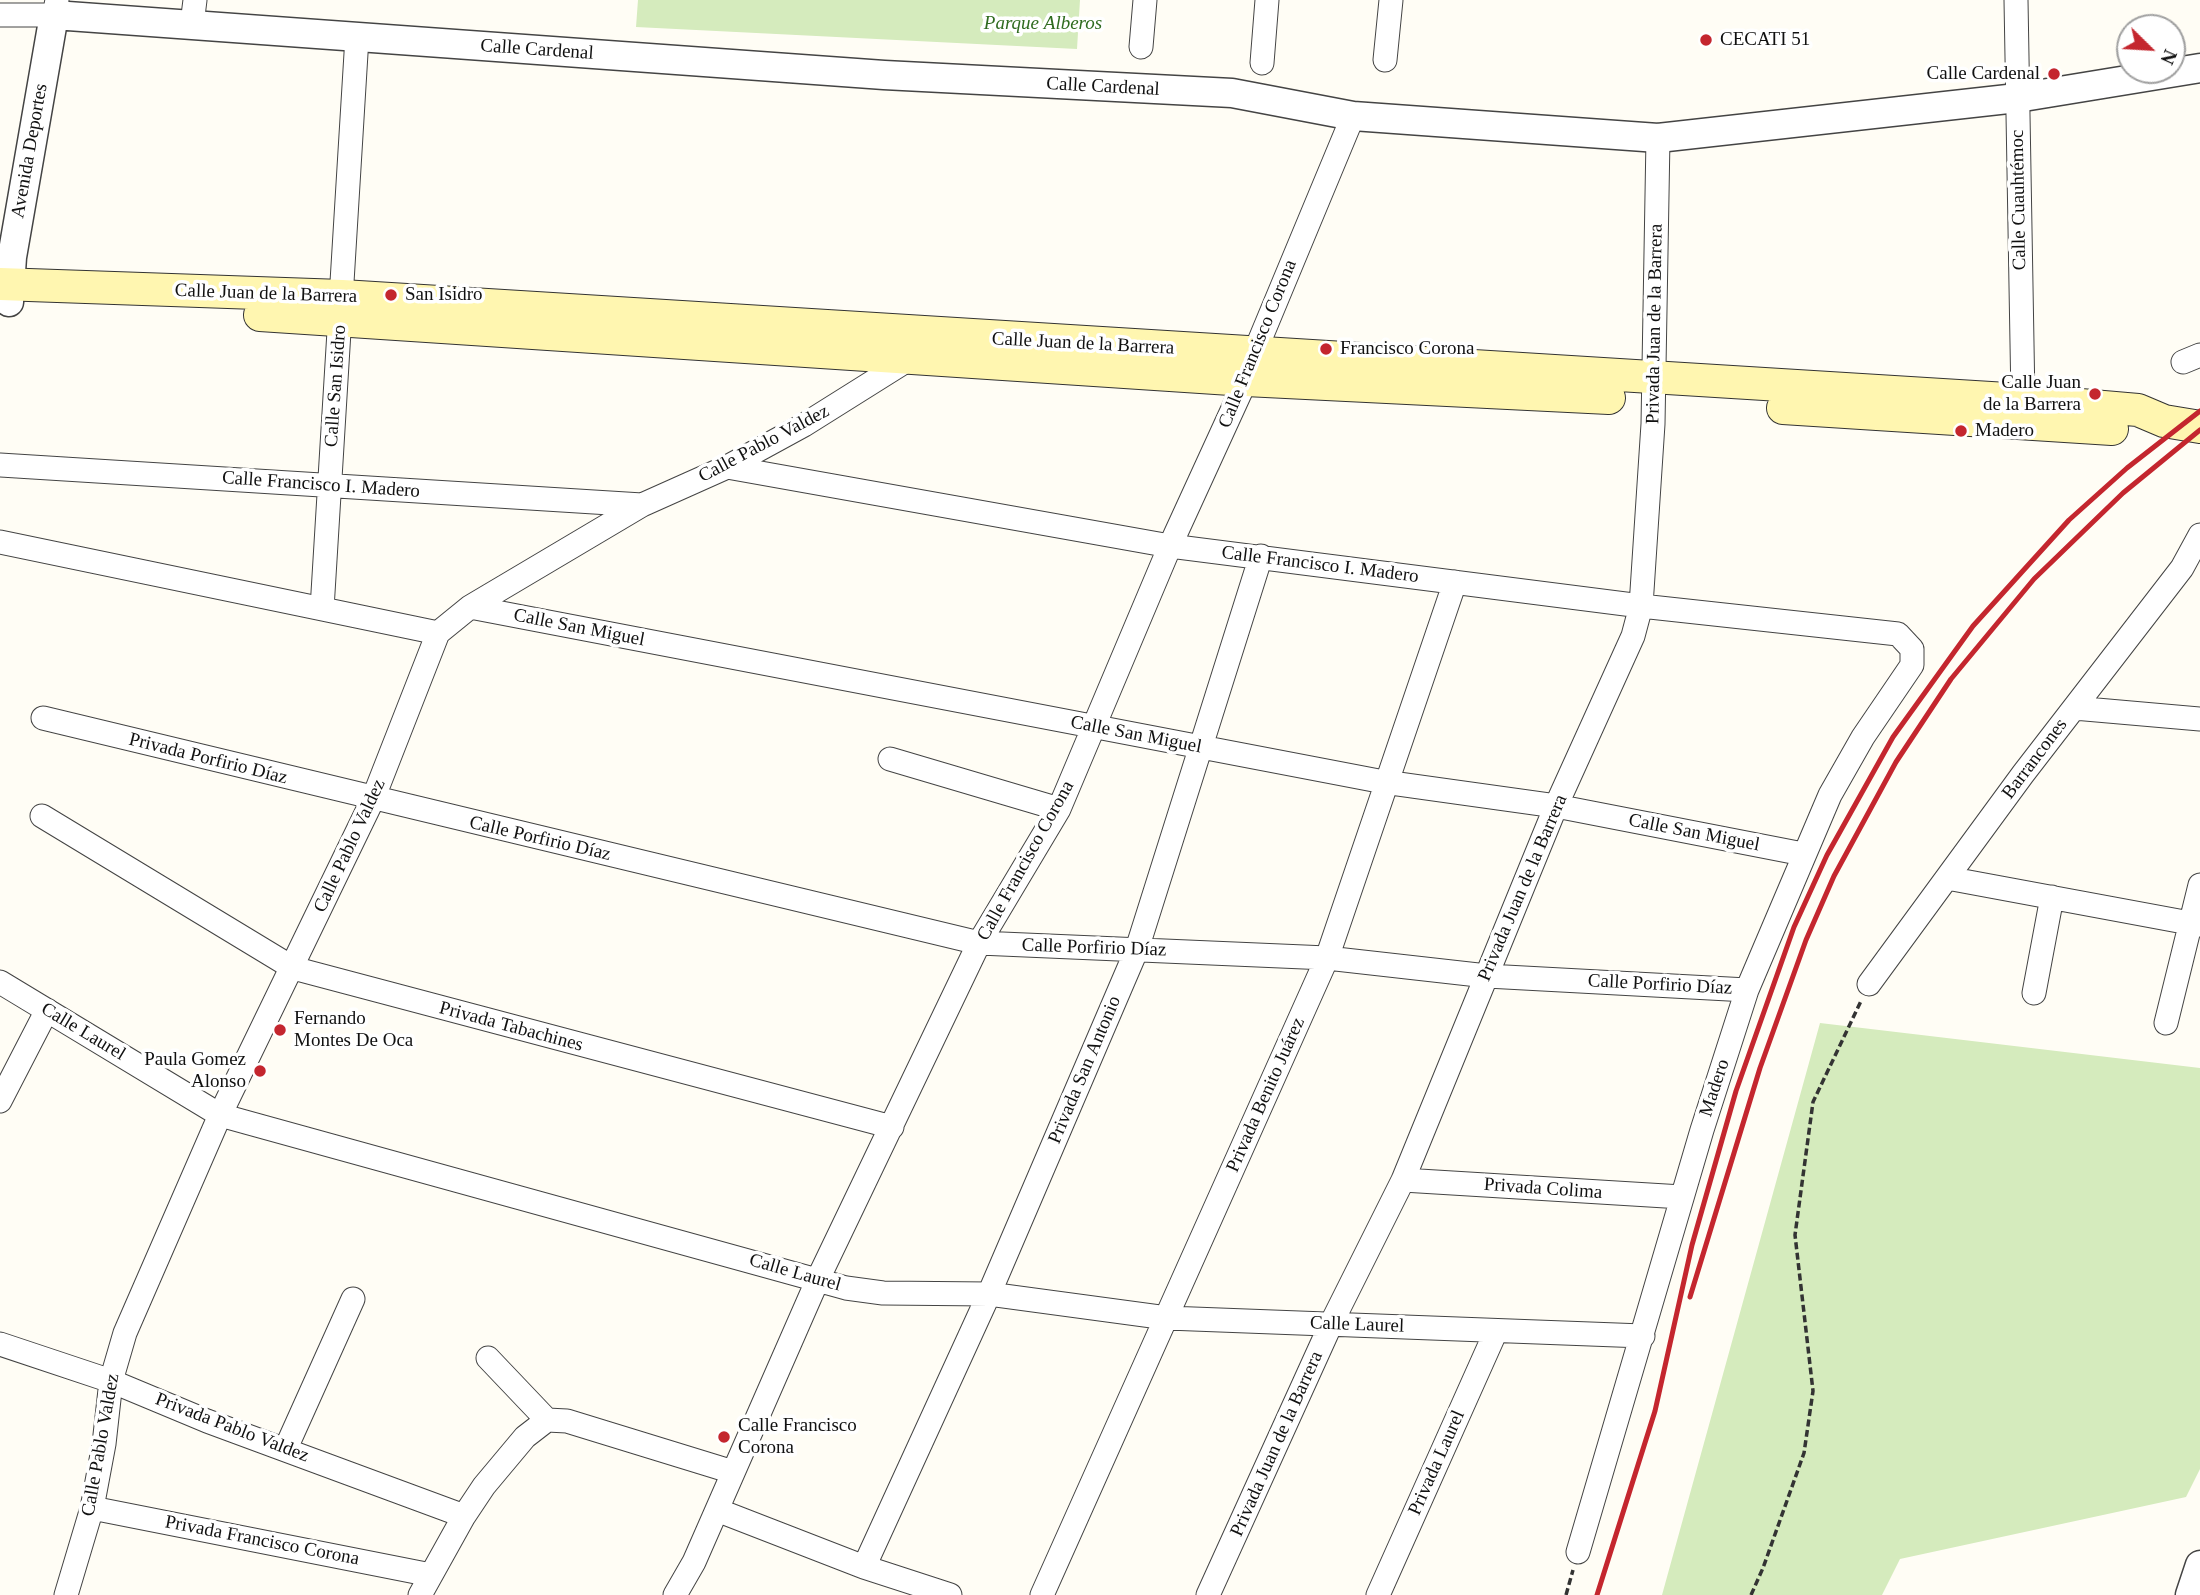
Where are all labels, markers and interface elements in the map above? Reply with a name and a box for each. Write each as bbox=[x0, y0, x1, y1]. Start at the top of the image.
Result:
park label: Parque Alberos bbox=[984, 13, 1102, 35]
north arrow bbox=[2116, 14, 2186, 84]
place label: CECATI 51 bbox=[1720, 29, 1810, 51]
marker: CECATI 51 bbox=[1698, 32, 1714, 48]
street label: Calle Cardenal bbox=[480, 35, 594, 65]
text: N bbox=[2156, 46, 2181, 67]
place label: Calle Cardenal bbox=[1927, 63, 2040, 85]
marker: Calle Cardenal bbox=[2046, 66, 2062, 82]
street label: Calle Cardenal bbox=[1046, 73, 1160, 101]
street label: Avenida Deportes bbox=[7, 82, 53, 220]
street label: Calle Cuauhtémoc bbox=[2006, 129, 2032, 271]
street label: Privada Juan de la Barrera bbox=[1642, 224, 1668, 424]
street label: Calle Francisco Corona bbox=[1214, 257, 1302, 431]
street label: Calle Juan de la Barrera bbox=[174, 279, 358, 309]
place label: San Isidro bbox=[405, 284, 483, 306]
marker: San Isidro bbox=[383, 287, 399, 303]
street label: Calle San Isidro bbox=[320, 324, 352, 448]
street label: Calle Juan de la Barrera bbox=[991, 328, 1175, 360]
place label: Francisco Corona bbox=[1340, 338, 1475, 360]
marker: Francisco Corona bbox=[1318, 341, 1334, 357]
place label: Calle Juan de la Barrera bbox=[1983, 372, 2081, 416]
marker: Calle Juan de la Barrera bbox=[2087, 386, 2103, 402]
street label: Calle Pablo Valdez bbox=[695, 400, 833, 488]
place label: Madero bbox=[1975, 420, 2034, 442]
marker: Madero bbox=[1953, 423, 1969, 439]
street label: Calle Francisco I. Madero bbox=[221, 467, 421, 503]
street label: Calle Francisco I. Madero bbox=[1220, 542, 1420, 588]
street label: Calle San Miguel bbox=[512, 604, 646, 652]
street label: Calle San Miguel bbox=[1069, 711, 1203, 759]
street label: Barrancones bbox=[1997, 714, 2073, 804]
street label: Privada Porfirio Díaz bbox=[126, 728, 290, 790]
street label: Calle Pablo Valdez bbox=[309, 776, 391, 916]
street label: Calle Francisco Corona bbox=[973, 777, 1079, 945]
street label: Privada Juan de la Barrera bbox=[1473, 791, 1573, 985]
street label: Calle San Miguel bbox=[1627, 809, 1761, 857]
street label: Calle Porfirio Díaz bbox=[467, 812, 613, 866]
street label: Calle Porfirio Díaz bbox=[1021, 934, 1167, 962]
street label: Calle Porfirio Díaz bbox=[1587, 970, 1733, 1000]
street label: Privada San Antonio bbox=[1044, 993, 1126, 1147]
street label: Privada Tabachines bbox=[437, 997, 585, 1057]
street label: Calle Laurel bbox=[37, 998, 129, 1066]
place label: Fernando Montes De Oca bbox=[294, 1008, 413, 1052]
street label: Privada Benito Juárez bbox=[1222, 1014, 1310, 1176]
marker: Fernando Montes De Oca bbox=[272, 1022, 288, 1038]
place label: Paula Gomez Alonso bbox=[144, 1049, 246, 1093]
street label: Madero bbox=[1695, 1056, 1735, 1120]
marker: Paula Gomez Alonso bbox=[252, 1063, 268, 1079]
street label: Privada Colima bbox=[1483, 1173, 1603, 1205]
street label: Calle Laurel bbox=[746, 1249, 844, 1297]
street label: Calle Laurel bbox=[1309, 1312, 1405, 1338]
street label: Privada Juan de la Barrera bbox=[1226, 1348, 1328, 1540]
street label: Calle Pablo Valdez bbox=[77, 1372, 125, 1518]
street label: Privada Pablo Valdez bbox=[152, 1388, 312, 1468]
street label: Privada Laurel bbox=[1404, 1407, 1470, 1519]
place label: Calle Francisco Corona bbox=[738, 1415, 857, 1459]
marker: Calle Francisco Corona bbox=[716, 1429, 732, 1445]
street label: Privada Francisco Corona bbox=[163, 1511, 361, 1571]

